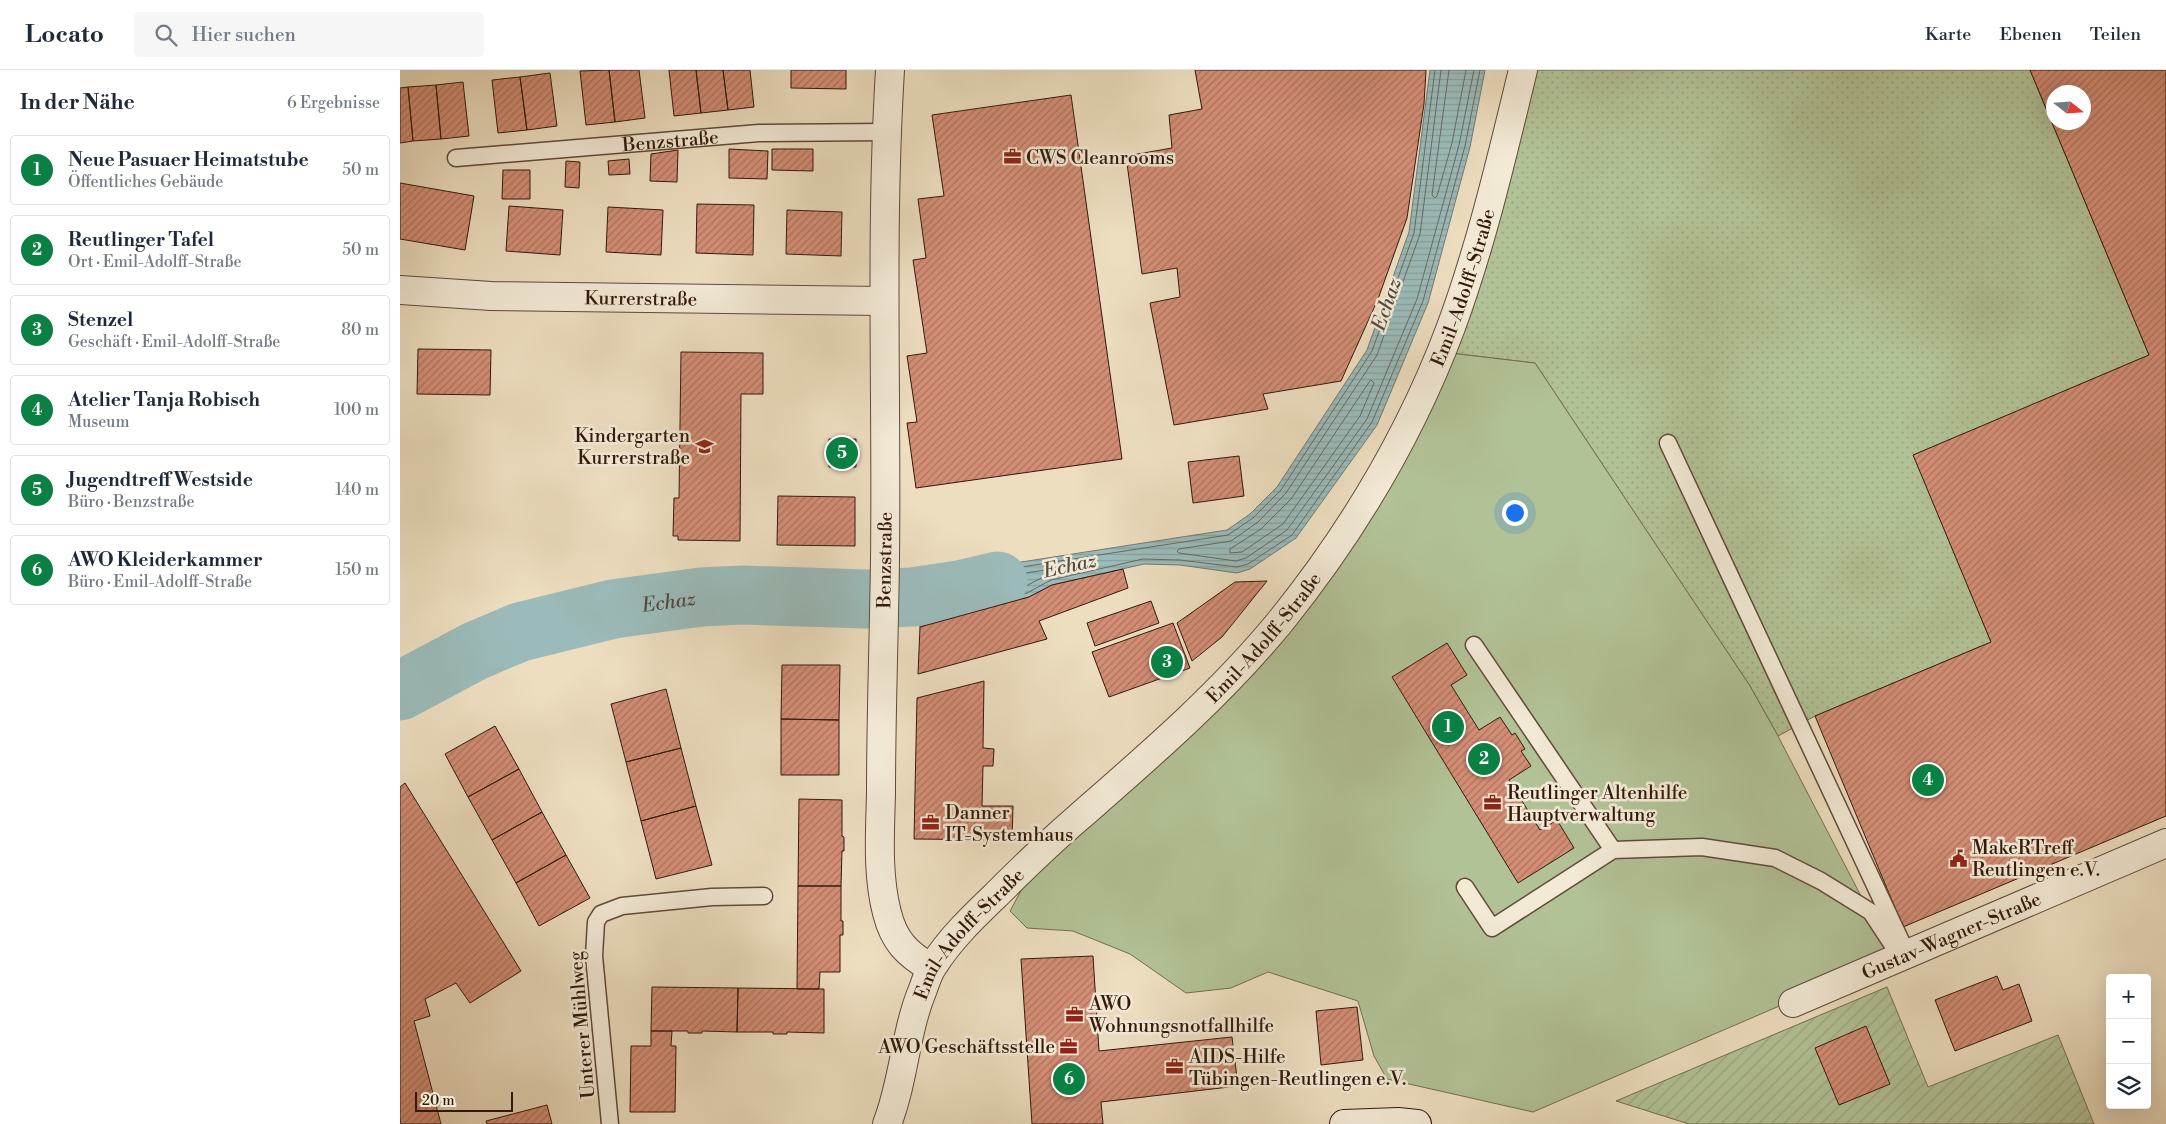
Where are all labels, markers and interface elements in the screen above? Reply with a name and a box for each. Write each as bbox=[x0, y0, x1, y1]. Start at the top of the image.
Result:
search box bbox=[134, 12, 484, 57]
text: Locato bbox=[25, 20, 104, 50]
icon: search bbox=[152, 21, 180, 49]
text: Hier suchen bbox=[192, 23, 296, 47]
text: Karte bbox=[1925, 23, 1971, 46]
text: Ebenen bbox=[1999, 23, 2062, 46]
text: Teilen bbox=[2090, 23, 2141, 46]
north arrow bbox=[2046, 85, 2091, 130]
text: In der Nähe bbox=[20, 90, 135, 116]
text: 6 Ergebnisse bbox=[287, 93, 380, 113]
street label: Benzstraße bbox=[620, 125, 720, 157]
place label: CWS Cleanrooms bbox=[1026, 146, 1174, 170]
office icon: CWS Cleanrooms bbox=[1002, 147, 1022, 167]
text: Neue Pasuaer Heimatstube bbox=[68, 148, 309, 172]
text: 1 bbox=[33, 160, 41, 180]
text: 50 m bbox=[342, 160, 379, 180]
text: Öffentliches Gebäude bbox=[68, 172, 223, 192]
street label: Emil-Adolff-Straße bbox=[1426, 206, 1501, 370]
text: Reutlinger Tafel bbox=[68, 228, 214, 252]
text: 2 bbox=[32, 240, 42, 260]
text: 50 m bbox=[342, 240, 379, 260]
text: Ort · Emil-Adolff-Straße bbox=[68, 252, 242, 272]
water label: Echaz bbox=[1366, 274, 1408, 335]
street label: Kurrerstraße bbox=[584, 286, 697, 312]
text: Stenzel bbox=[68, 308, 133, 332]
text: 3 bbox=[32, 320, 42, 340]
text: 80 m bbox=[341, 320, 379, 340]
text: Geschäft · Emil-Adolff-Straße bbox=[68, 332, 280, 352]
text: Atelier Tanja Robisch bbox=[68, 388, 260, 412]
text: 4 bbox=[32, 400, 42, 420]
text: 100 m bbox=[334, 400, 379, 420]
text: Museum bbox=[68, 412, 130, 432]
place label: Kindergarten Kurrerstraße bbox=[574, 424, 690, 470]
pin: 5 bbox=[826, 434, 858, 472]
school or university icon: Kindergarten Kurrerstraße bbox=[694, 436, 714, 456]
text: Jugendtreff Westside bbox=[68, 468, 253, 492]
text: 5 bbox=[32, 480, 42, 500]
text: 140 m bbox=[335, 480, 379, 500]
text: Büro · Benzstraße bbox=[68, 492, 195, 512]
your location bbox=[1502, 500, 1528, 526]
street label: Benzstraße bbox=[872, 512, 898, 610]
text: AWO Kleiderkammer bbox=[68, 548, 263, 572]
water label: Echaz bbox=[1040, 549, 1100, 585]
text: 6 bbox=[32, 560, 42, 580]
text: 150 m bbox=[335, 560, 379, 580]
street label: Emil-Adolff-Straße bbox=[1201, 568, 1327, 708]
text: Büro · Emil-Adolff-Straße bbox=[68, 572, 252, 592]
water label: Echaz bbox=[640, 587, 698, 619]
pin: 3 bbox=[1151, 643, 1183, 681]
pin: 1 bbox=[1432, 708, 1464, 746]
pin: 2 bbox=[1468, 740, 1500, 778]
pin: 4 bbox=[1912, 761, 1944, 799]
place label: Reutlinger Altenhilfe Hauptverwaltung bbox=[1507, 781, 1687, 827]
office icon: Reutlinger Altenhilfe Hauptverwaltung bbox=[1483, 793, 1503, 813]
place label: Danner IT-Systemhaus bbox=[945, 801, 1073, 847]
office icon: Danner IT-Systemhaus bbox=[921, 813, 941, 833]
place label: MakeRTreff Reutlingen e.V. bbox=[1972, 836, 2100, 882]
public building icon: MakeRTreff Reutlingen e.V. bbox=[1948, 848, 1968, 868]
street label: Emil-Adolff-Straße bbox=[909, 863, 1029, 1003]
street label: Gustav-Wagner-Straße bbox=[1858, 887, 2045, 985]
street label: Unterer Mühlweg bbox=[564, 950, 600, 1100]
map controls bbox=[2106, 974, 2151, 1109]
button: + bbox=[2106, 974, 2151, 1019]
place label: AWO Wohnungsnotfallhilfe bbox=[1088, 992, 1274, 1038]
office icon: AWO Wohnungsnotfallhilfe bbox=[1065, 1004, 1085, 1024]
button: − bbox=[2106, 1019, 2151, 1064]
place label: AWO Geschäftsstelle bbox=[877, 1035, 1055, 1059]
office icon: AWO Geschäftsstelle bbox=[1059, 1036, 1079, 1056]
place label: AIDS-Hilfe Tübingen-Reutlingen e.V. bbox=[1188, 1045, 1406, 1091]
office icon: AIDS-Hilfe Tübingen-Reutlingen e.V. bbox=[1165, 1057, 1185, 1077]
pin: 6 bbox=[1053, 1060, 1085, 1098]
button: layers bbox=[2106, 1064, 2151, 1109]
scale bar bbox=[415, 1089, 512, 1112]
text: 20 m bbox=[422, 1092, 454, 1110]

